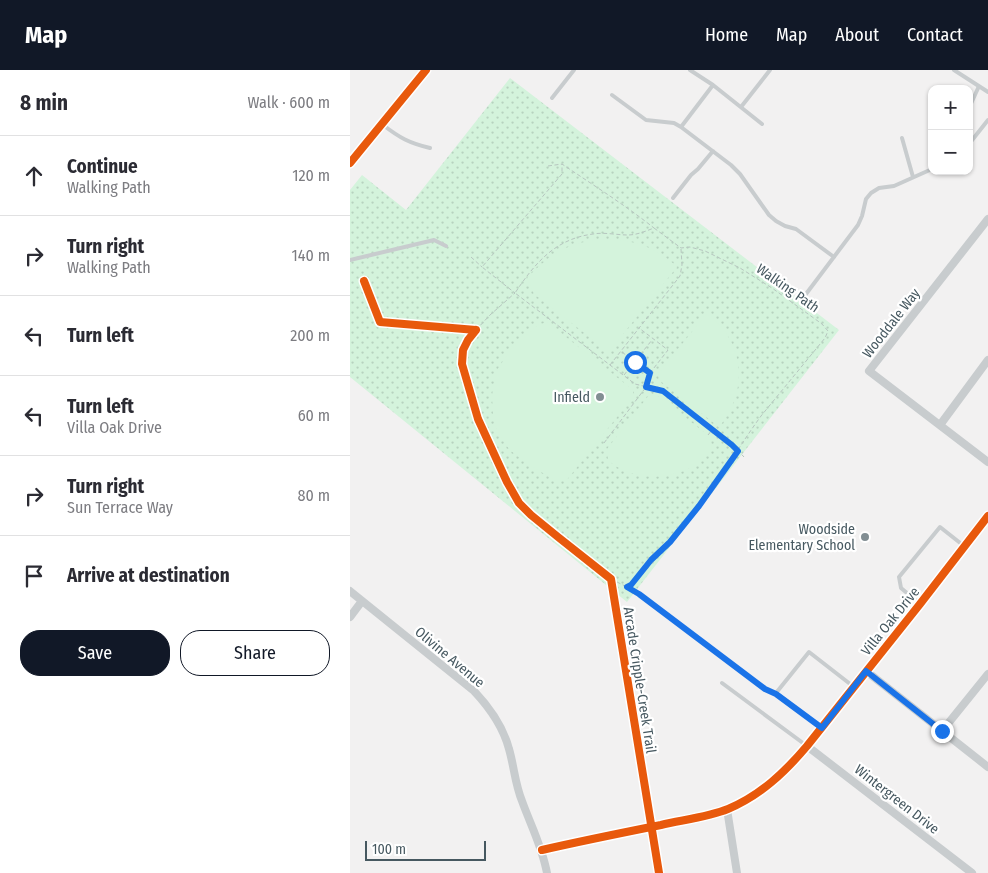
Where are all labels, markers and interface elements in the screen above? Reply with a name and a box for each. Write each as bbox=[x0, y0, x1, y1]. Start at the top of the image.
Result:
text: Map bbox=[25, 21, 67, 49]
text: Home bbox=[705, 24, 748, 46]
text: Map bbox=[776, 24, 807, 46]
text: About bbox=[835, 24, 879, 46]
text: Contact bbox=[907, 24, 963, 46]
map controls bbox=[928, 85, 973, 175]
button: + bbox=[928, 85, 973, 130]
text: 8 min bbox=[20, 90, 68, 116]
text: Walk · 600 m bbox=[248, 93, 330, 112]
button: − bbox=[928, 130, 973, 175]
text: Continue bbox=[67, 155, 138, 178]
icon: ahead bbox=[20, 162, 48, 190]
text: 120 m bbox=[292, 166, 330, 185]
text: Walking Path bbox=[67, 178, 151, 197]
text: Turn right bbox=[67, 235, 144, 258]
icon: right bbox=[20, 242, 48, 270]
text: 140 m bbox=[292, 246, 330, 265]
text: Walking Path bbox=[67, 258, 151, 277]
street label: Walking Path bbox=[753, 260, 823, 316]
street label: Wooddale Way bbox=[859, 285, 924, 361]
icon: left bbox=[20, 322, 48, 350]
text: Turn left bbox=[67, 324, 134, 347]
text: 200 m bbox=[290, 326, 330, 345]
route start bbox=[624, 351, 647, 374]
place label: Infield bbox=[554, 389, 590, 406]
marker: Infield bbox=[594, 391, 606, 403]
text: Turn left bbox=[67, 395, 134, 418]
icon: left bbox=[20, 402, 48, 430]
text: 60 m bbox=[298, 406, 330, 425]
text: Villa Oak Drive bbox=[67, 418, 162, 437]
text: Turn right bbox=[67, 475, 144, 498]
icon: right bbox=[20, 482, 48, 510]
text: 80 m bbox=[298, 486, 330, 505]
text: Sun Terrace Way bbox=[67, 498, 173, 517]
place label: Woodside Elementary School bbox=[748, 521, 855, 554]
marker: Woodside Elementary School bbox=[859, 531, 871, 543]
icon: arrive bbox=[20, 562, 48, 590]
text: Arrive at destination bbox=[67, 564, 230, 587]
street label: Villa Oak Drive bbox=[858, 584, 923, 659]
street label: Arcade Cripple-Creek Trail bbox=[620, 606, 660, 755]
street label: Olivine Avenue bbox=[411, 623, 488, 691]
button: Save bbox=[20, 630, 170, 676]
button: Share bbox=[180, 630, 330, 676]
route end bbox=[931, 720, 954, 743]
street label: Wintergreen Drive bbox=[851, 761, 942, 838]
scale bar bbox=[365, 838, 486, 861]
text: 100 m bbox=[372, 841, 406, 858]

